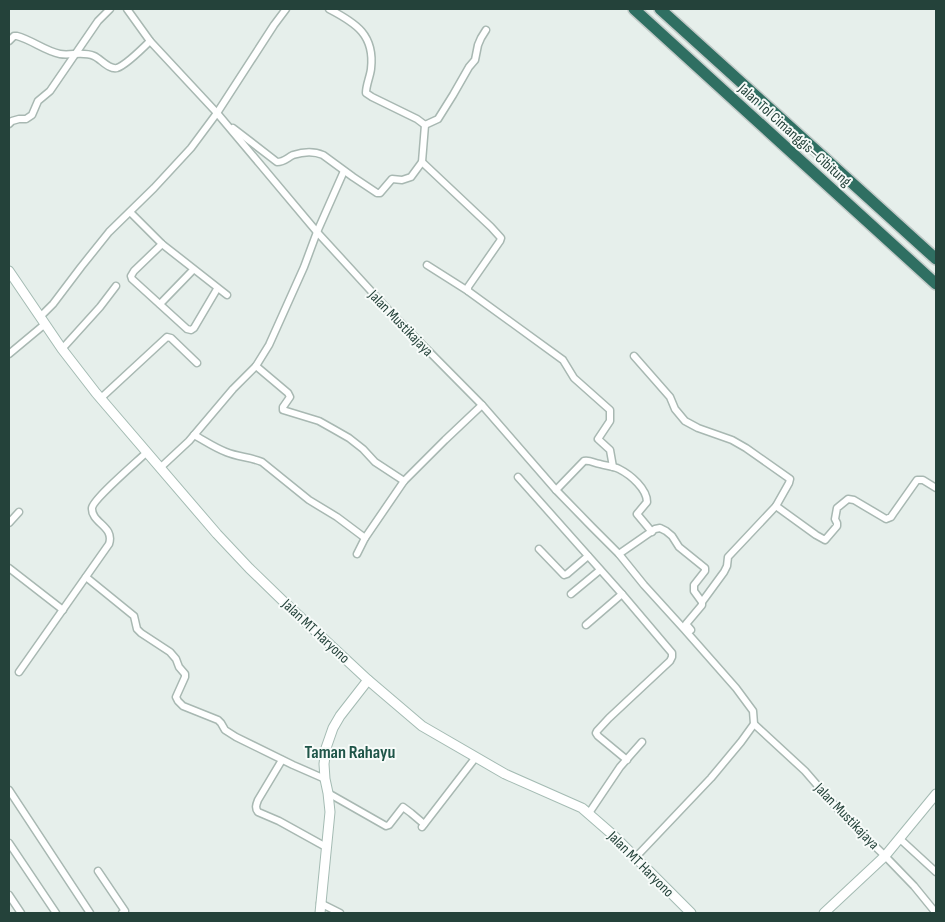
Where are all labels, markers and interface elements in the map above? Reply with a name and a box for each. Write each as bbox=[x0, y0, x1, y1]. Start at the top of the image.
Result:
street label: Jalan Tol Cimanggis–Cibitung bbox=[734, 79, 855, 191]
street label: Jalan Mustikajaya bbox=[363, 285, 437, 361]
street label: Jalan MT Haryono bbox=[277, 594, 354, 668]
district label: Taman Rahayu bbox=[305, 742, 396, 763]
street label: Jalan Mustikajaya bbox=[809, 778, 883, 854]
street label: Jalan MT Haryono bbox=[603, 827, 678, 901]

